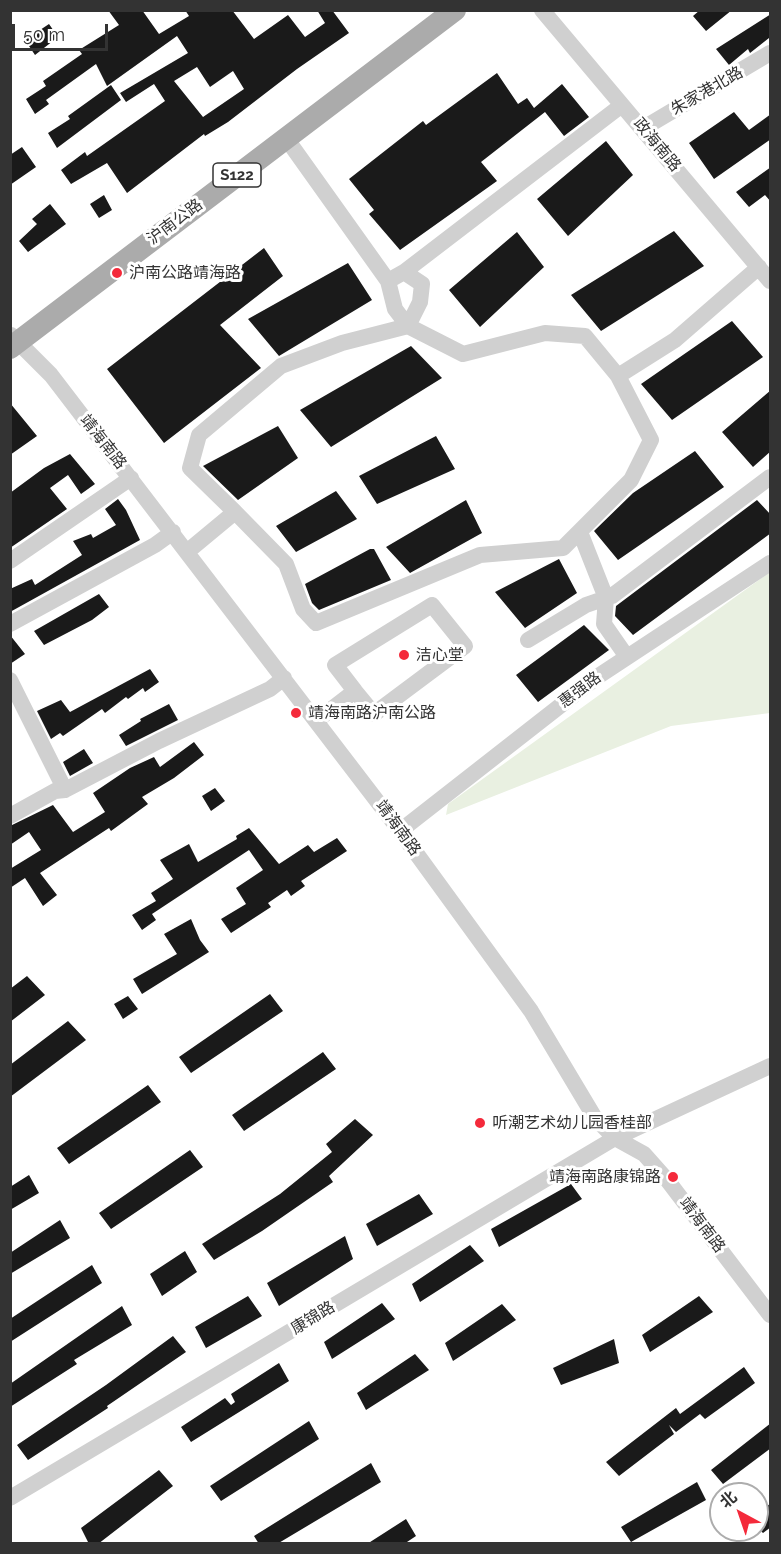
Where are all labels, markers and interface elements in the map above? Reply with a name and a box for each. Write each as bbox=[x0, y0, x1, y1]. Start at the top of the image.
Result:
scale bar bbox=[15, 12, 111, 50]
text: 50 m bbox=[23, 24, 65, 45]
street label: 朱家港北路 bbox=[668, 63, 746, 119]
street label: 政海南路 bbox=[629, 114, 685, 176]
road number: S122 bbox=[213, 163, 261, 187]
street label: 沪南公路 bbox=[144, 195, 206, 249]
place label: 沪南公路靖海路 bbox=[129, 263, 241, 283]
marker: 沪南公路靖海路 bbox=[110, 266, 124, 280]
street label: 靖海南路 bbox=[76, 411, 130, 473]
place label: 洁心堂 bbox=[416, 645, 464, 665]
marker: 洁心堂 bbox=[397, 648, 411, 662]
street label: 惠强路 bbox=[555, 668, 605, 712]
place label: 靖海南路沪南公路 bbox=[308, 703, 436, 723]
marker: 靖海南路沪南公路 bbox=[289, 706, 303, 720]
street label: 靖海南路 bbox=[371, 796, 425, 860]
place label: 听潮艺术幼儿园香桂部 bbox=[492, 1113, 652, 1133]
marker: 听潮艺术幼儿园香桂部 bbox=[473, 1116, 487, 1130]
place label: 靖海南路康锦路 bbox=[549, 1167, 661, 1187]
marker: 靖海南路康锦路 bbox=[666, 1170, 680, 1184]
street label: 靖海南路 bbox=[675, 1194, 729, 1256]
street label: 康锦路 bbox=[287, 1297, 339, 1339]
north arrow bbox=[709, 1482, 769, 1542]
text: 北 bbox=[716, 1487, 741, 1512]

